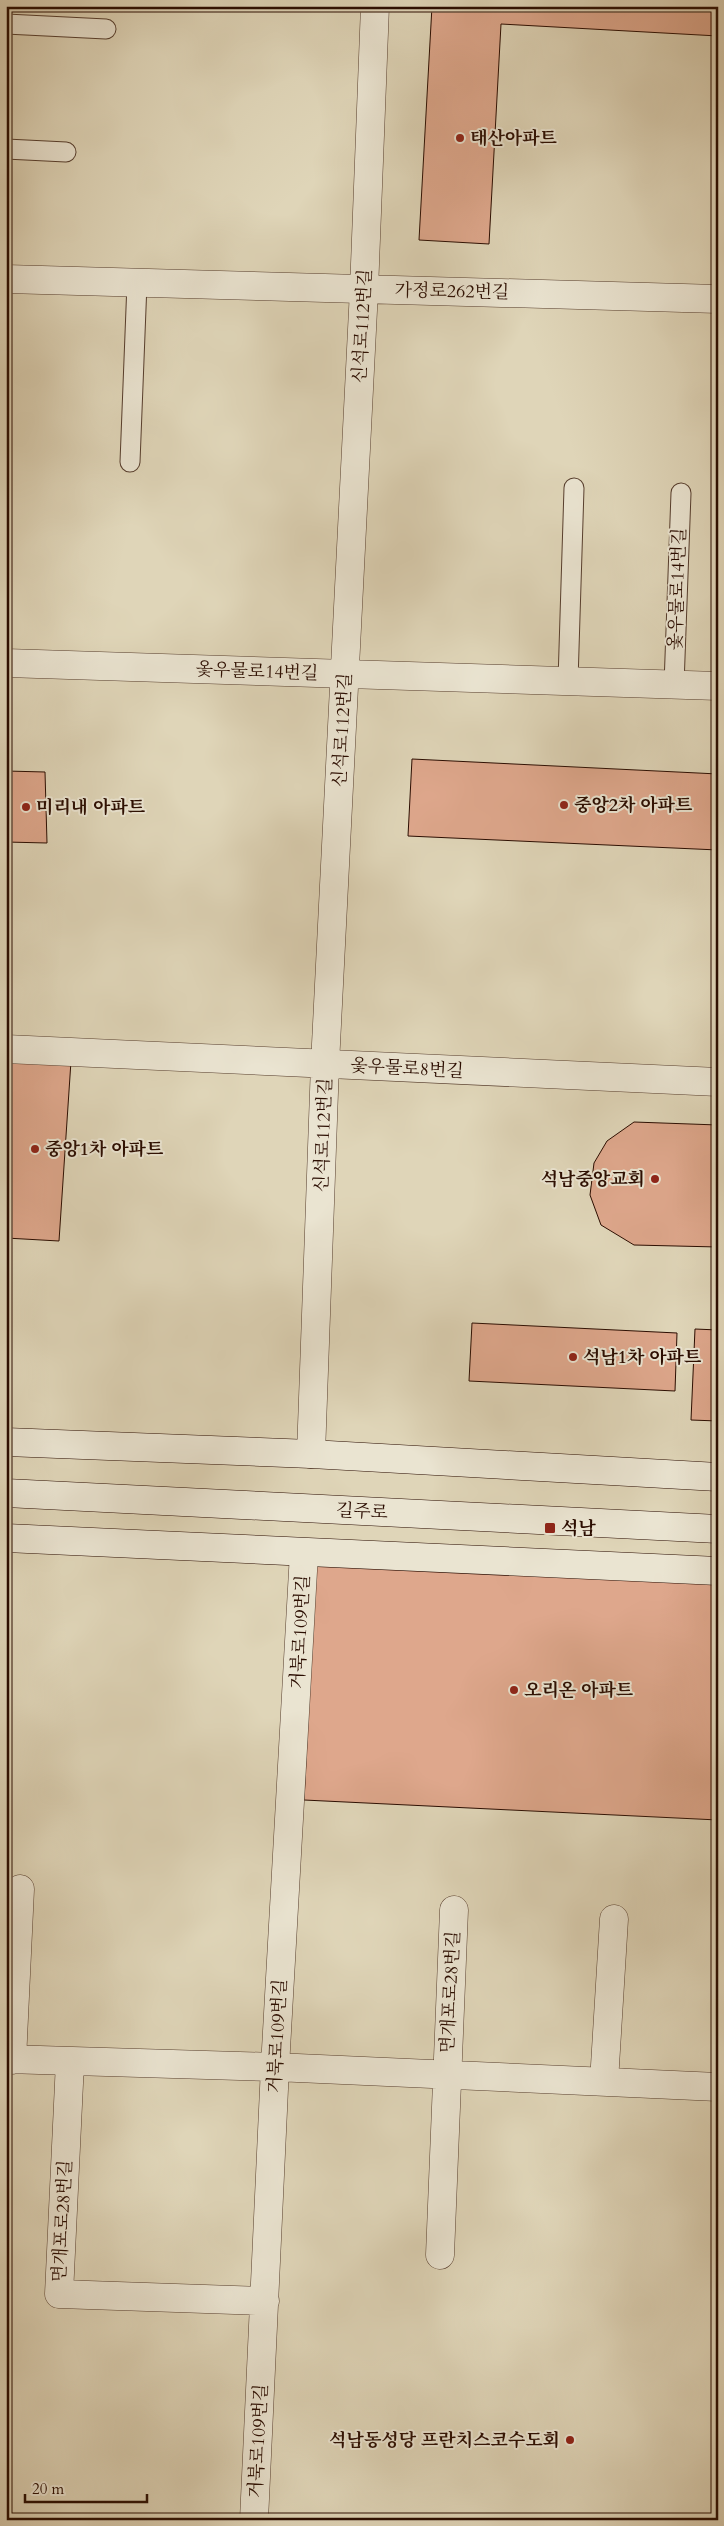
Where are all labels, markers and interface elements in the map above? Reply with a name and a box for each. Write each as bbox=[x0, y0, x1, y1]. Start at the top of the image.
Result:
place label: 태산아파트 bbox=[470, 126, 558, 151]
marker: 태산아파트 bbox=[454, 132, 466, 144]
street label: 신석로112번길 bbox=[347, 268, 378, 384]
street label: 가정로262번길 bbox=[394, 278, 510, 305]
street label: 옻우물로14번길 bbox=[663, 527, 692, 651]
street label: 옻우물로14번길 bbox=[195, 657, 319, 686]
street label: 신석로112번길 bbox=[327, 672, 358, 788]
place label: 중앙2차 아파트 bbox=[574, 793, 693, 818]
place label: 미리내 아파트 bbox=[36, 795, 146, 820]
marker: 중앙2차 아파트 bbox=[558, 799, 570, 811]
marker: 미리내 아파트 bbox=[20, 801, 32, 813]
street label: 옻우물로8번길 bbox=[350, 1053, 464, 1084]
street label: 신석로112번길 bbox=[309, 1077, 338, 1193]
place label: 중앙1차 아파트 bbox=[45, 1137, 164, 1162]
marker: 중앙1차 아파트 bbox=[29, 1143, 41, 1155]
place label: 석남중앙교회 bbox=[541, 1167, 645, 1192]
marker: 석남중앙교회 bbox=[649, 1173, 661, 1185]
place label: 석남1차 아파트 bbox=[583, 1345, 702, 1370]
marker: 석남1차 아파트 bbox=[567, 1351, 579, 1363]
street label: 길주로 bbox=[335, 1498, 389, 1525]
place label: 석남 bbox=[561, 1516, 596, 1541]
marker: 석남 bbox=[543, 1521, 557, 1535]
street label: 거북로109번길 bbox=[285, 1574, 316, 1690]
place label: 오리온 아파트 bbox=[524, 1678, 634, 1703]
marker: 오리온 아파트 bbox=[508, 1684, 520, 1696]
street label: 면개포로28번길 bbox=[435, 1930, 466, 2054]
street label: 거북로109번길 bbox=[262, 1978, 293, 2094]
street label: 면개포로28번길 bbox=[47, 2159, 78, 2283]
street label: 거북로109번길 bbox=[243, 2383, 274, 2499]
place label: 석남동성당 프란치스코수도회 bbox=[329, 2428, 560, 2453]
marker: 석남동성당 프란치스코수도회 bbox=[564, 2434, 576, 2446]
scale bar bbox=[25, 2471, 148, 2503]
text: 20 m bbox=[32, 2479, 64, 2499]

